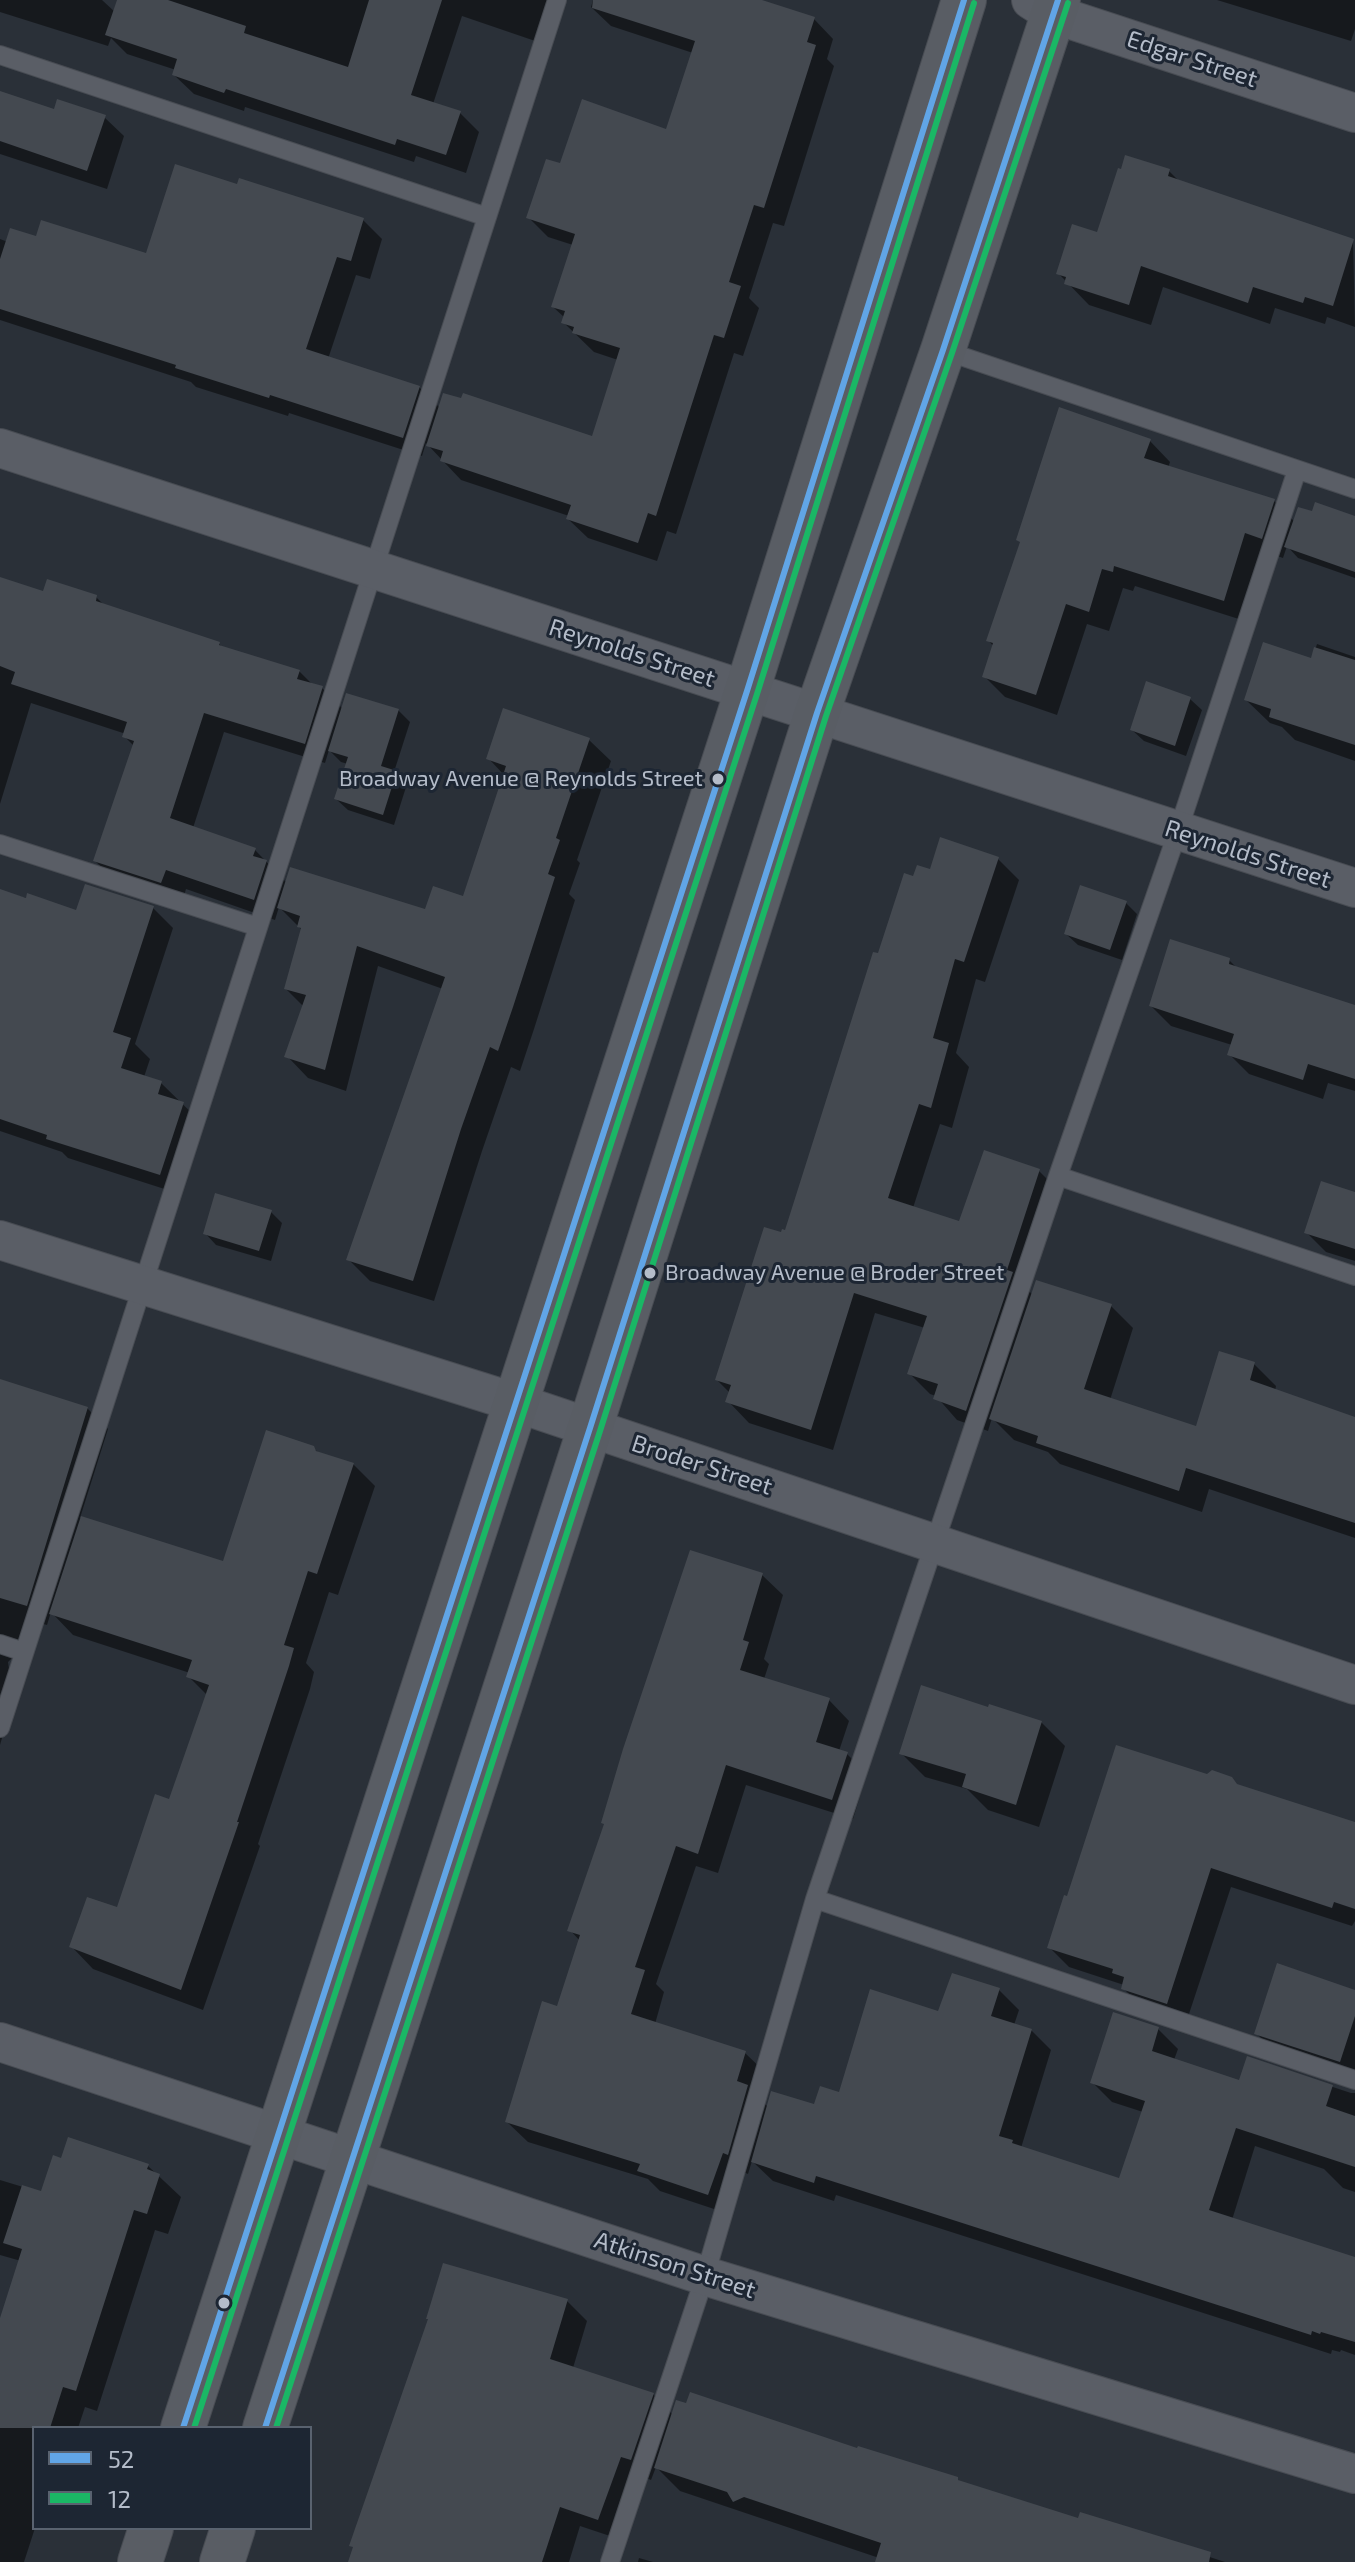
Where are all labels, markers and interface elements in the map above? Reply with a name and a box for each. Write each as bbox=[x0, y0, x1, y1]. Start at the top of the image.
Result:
street label: Edgar Street bbox=[1123, 24, 1261, 94]
street label: Reynolds Street bbox=[545, 613, 719, 693]
place label: Broadway Avenue @ Reynolds Street bbox=[339, 766, 703, 792]
marker: Broadway Avenue @ Reynolds Street bbox=[710, 771, 726, 787]
street label: Reynolds Street bbox=[1161, 814, 1335, 894]
place label: Broadway Avenue @ Broder Street bbox=[665, 1260, 1004, 1286]
marker: Broadway Avenue @ Broder Street bbox=[642, 1265, 658, 1281]
street label: Broder Street bbox=[628, 1429, 776, 1501]
street label: Atkinson Street bbox=[591, 2225, 759, 2305]
unlabelled marker bbox=[216, 2295, 232, 2311]
legend bbox=[32, 2426, 312, 2530]
text: 52 bbox=[108, 2444, 134, 2473]
text: 12 bbox=[108, 2484, 131, 2513]

